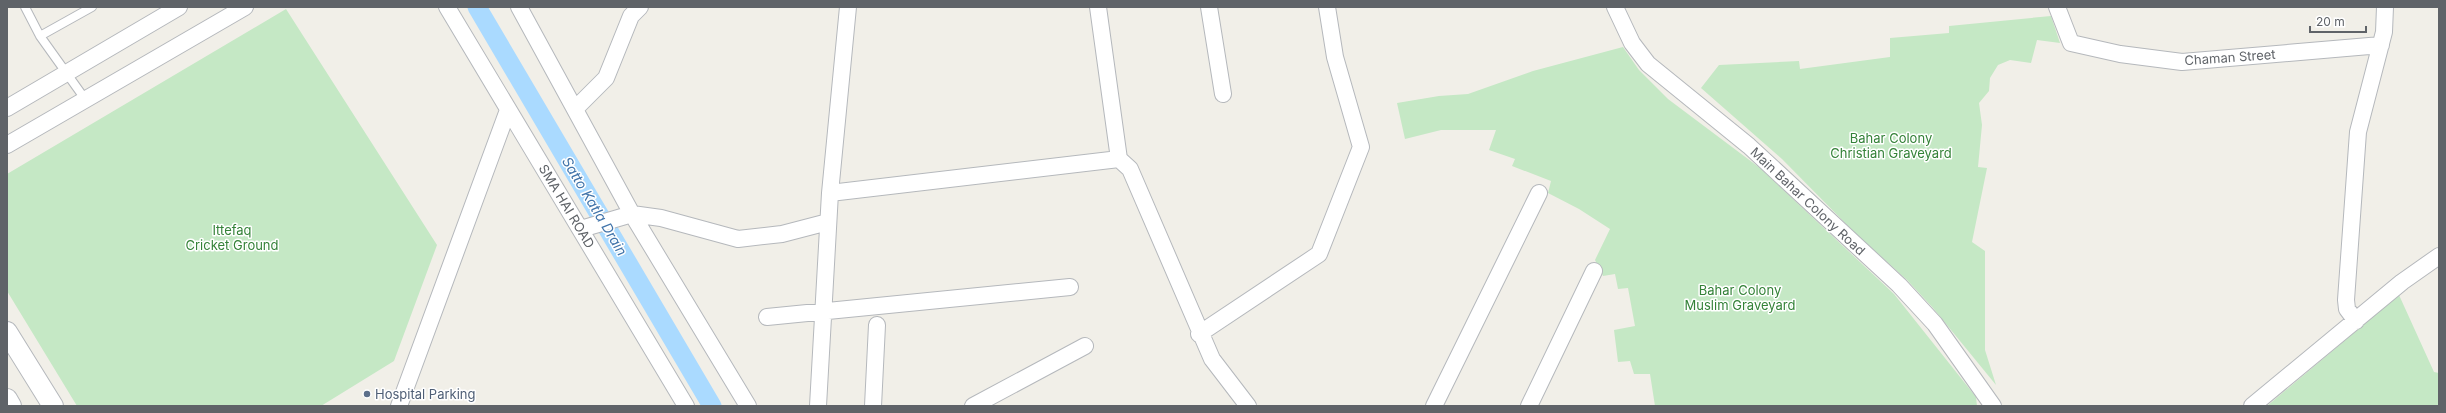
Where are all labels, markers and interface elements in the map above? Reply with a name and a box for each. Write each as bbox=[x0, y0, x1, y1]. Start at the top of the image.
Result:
scale bar bbox=[2310, 8, 2366, 34]
text: 20 m bbox=[2316, 14, 2345, 29]
street label: Chaman Street bbox=[2184, 46, 2276, 68]
park label: Bahar Colony Christian Graveyard bbox=[1830, 130, 1952, 161]
street label: Main Bahar Colony Road bbox=[1747, 144, 1869, 258]
water label: Satto Katla Drain bbox=[559, 154, 631, 258]
street label: SMA HAI ROAD bbox=[536, 161, 598, 251]
park label: Ittefaq Cricket Ground bbox=[186, 222, 279, 253]
park label: Bahar Colony Muslim Graveyard bbox=[1685, 282, 1795, 313]
place label: Hospital Parking bbox=[375, 386, 475, 402]
marker: Hospital Parking bbox=[362, 389, 372, 399]

